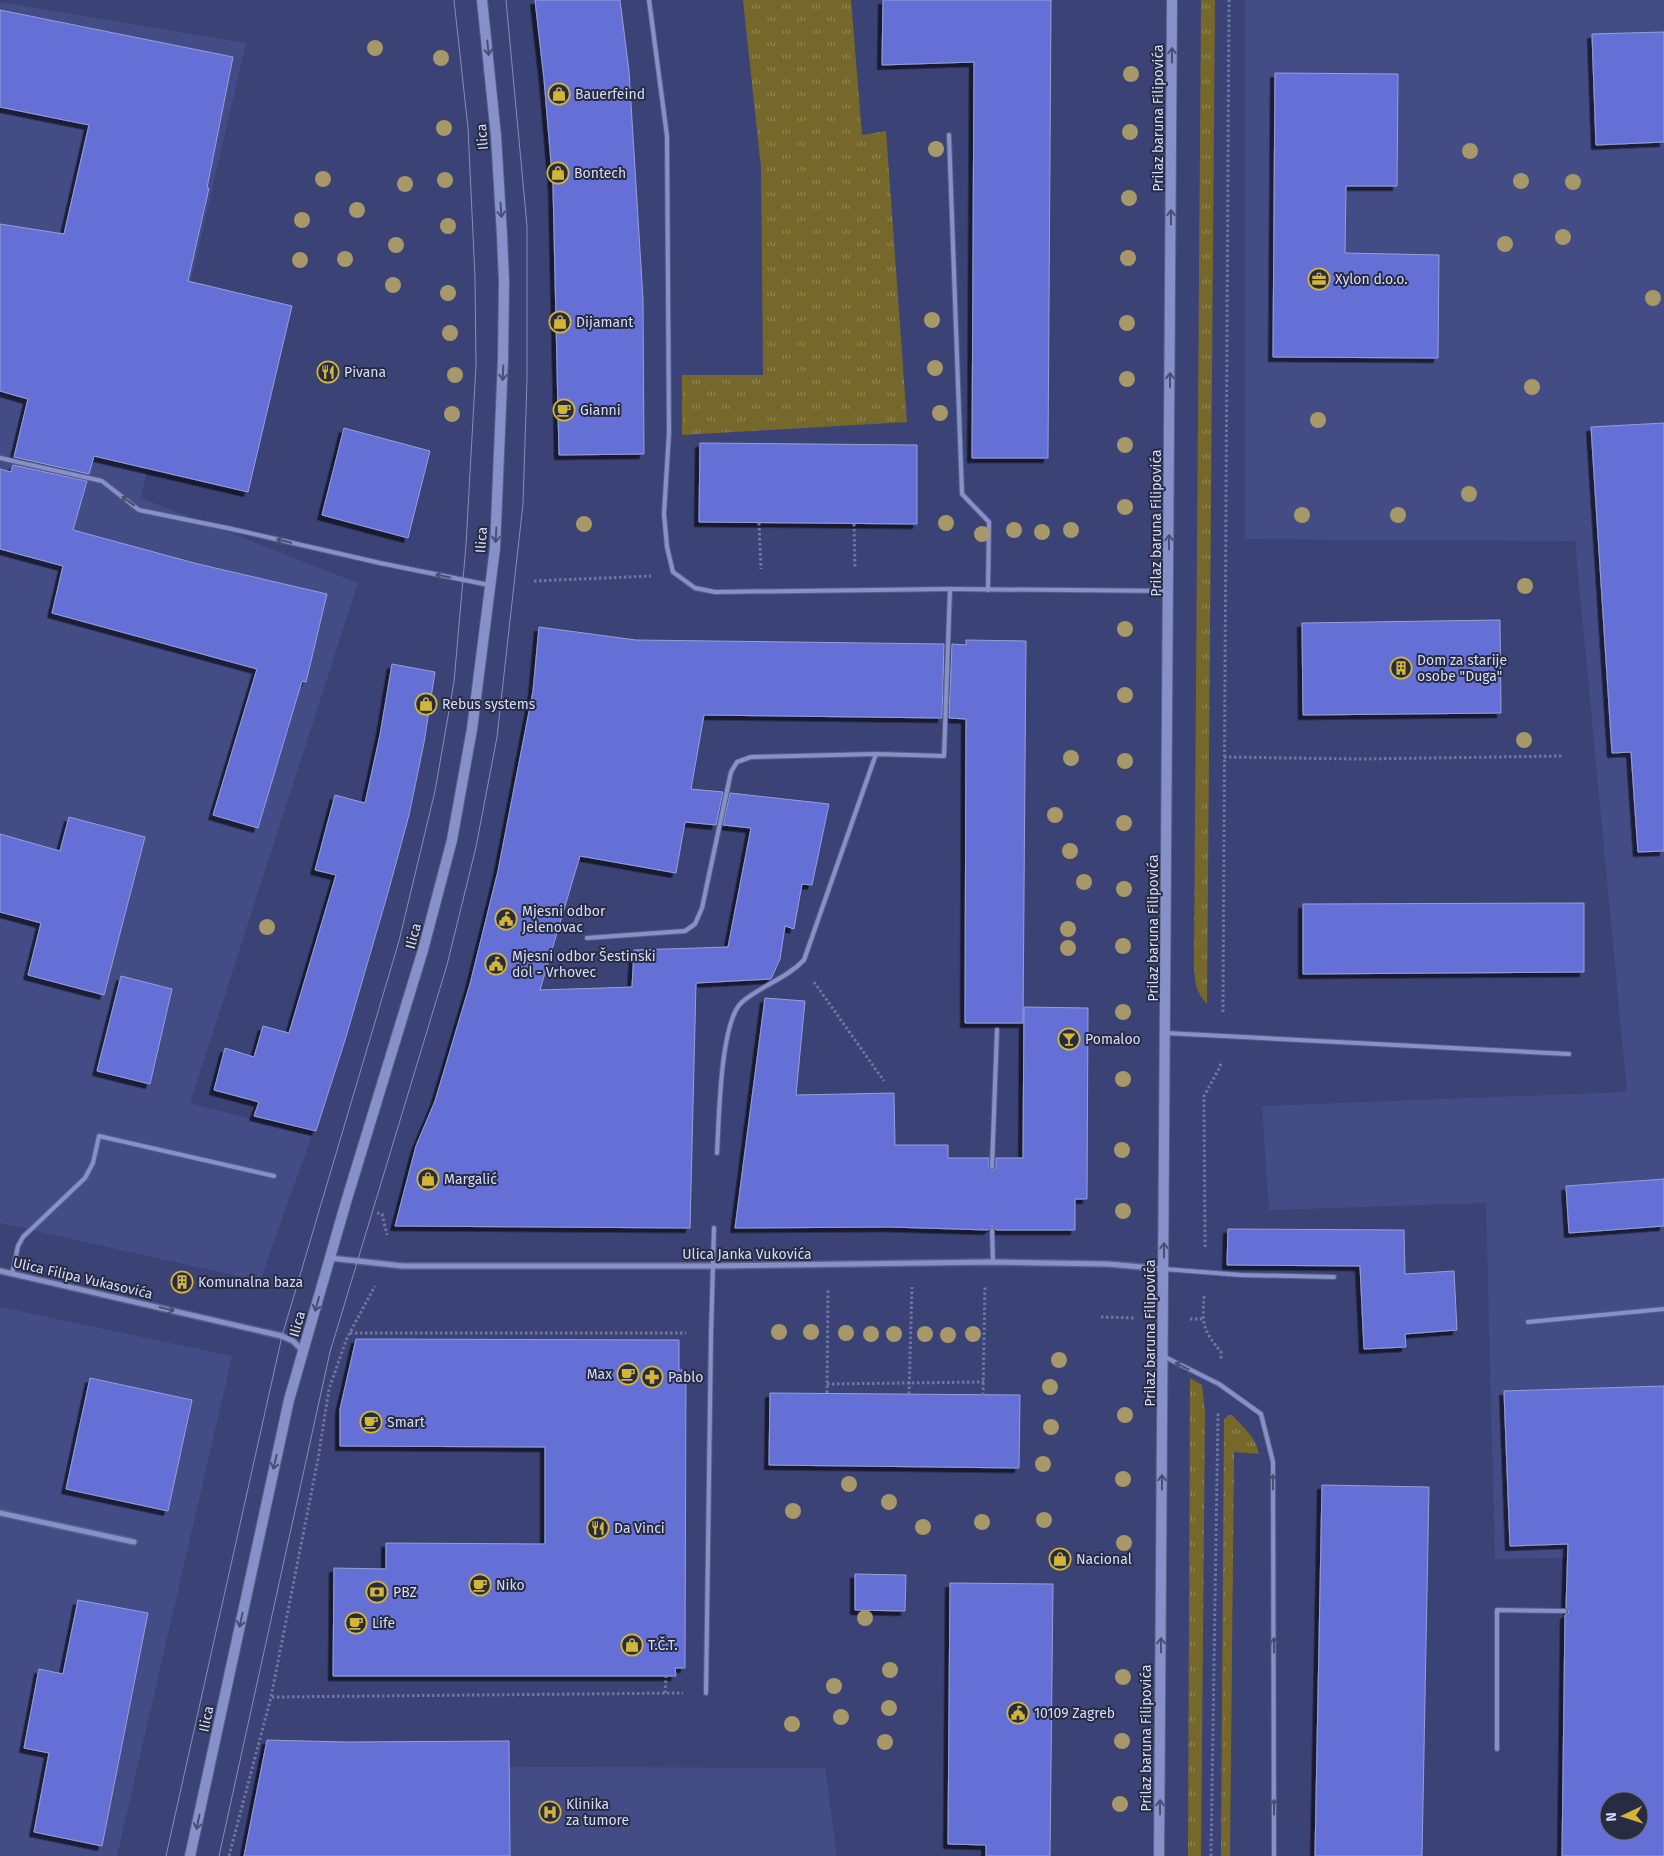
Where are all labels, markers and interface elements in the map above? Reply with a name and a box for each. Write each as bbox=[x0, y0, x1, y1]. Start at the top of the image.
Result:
one-way arrow bbox=[483, 40, 493, 56]
street label: Prilaz baruna Filipovića bbox=[1150, 44, 1167, 192]
one-way arrow bbox=[1167, 47, 1177, 64]
shop icon: Bauerfeind bbox=[547, 82, 571, 106]
place label: Bauerfeind bbox=[575, 86, 645, 103]
street label: Ilica bbox=[473, 123, 492, 151]
shop icon: Bontech bbox=[546, 161, 570, 185]
place label: Bontech bbox=[574, 165, 626, 182]
one-way arrow bbox=[496, 202, 505, 218]
one-way arrow bbox=[1166, 210, 1176, 226]
office icon: Xylon d.o.o. bbox=[1307, 267, 1331, 291]
place label: Xylon d.o.o. bbox=[1335, 271, 1408, 288]
shop icon: Dijamant bbox=[548, 310, 572, 334]
place label: Dijamant bbox=[576, 314, 634, 331]
restaurant icon: Pivana bbox=[316, 360, 340, 384]
place label: Pivana bbox=[344, 364, 386, 381]
one-way arrow bbox=[498, 364, 508, 381]
one-way arrow bbox=[1165, 372, 1175, 388]
cafe icon: Gianni bbox=[552, 398, 576, 422]
place label: Gianni bbox=[580, 402, 621, 419]
street label: Prilaz baruna Filipovića bbox=[1148, 449, 1165, 597]
one-way arrow bbox=[122, 496, 135, 507]
street label: Ilica bbox=[472, 526, 491, 554]
one-way arrow bbox=[491, 527, 500, 543]
one-way arrow bbox=[1165, 535, 1174, 551]
one-way arrow bbox=[277, 536, 293, 545]
one-way arrow bbox=[435, 571, 451, 581]
place label: Dom za starije osobe "Duga" bbox=[1417, 652, 1507, 685]
building icon: Dom za starije osobe "Duga" bbox=[1389, 656, 1413, 680]
shop icon: Rebus systems bbox=[414, 692, 438, 716]
place label: Rebus systems bbox=[442, 696, 536, 713]
street label: Prilaz baruna Filipovića bbox=[1145, 854, 1162, 1002]
place label: Mjesni odbor Jelenovac bbox=[522, 903, 606, 936]
public building icon: Mjesni odbor Jelenovac bbox=[494, 907, 518, 931]
street label: Ilica bbox=[402, 921, 425, 951]
place label: Mjesni odbor Šestinski dol - Vrhovec bbox=[512, 947, 656, 981]
public building icon: Mjesni odbor Šestinski dol - Vrhovec bbox=[484, 952, 508, 976]
bar icon: Pomaloo bbox=[1057, 1027, 1081, 1051]
place label: Pomaloo bbox=[1085, 1031, 1141, 1048]
shop icon: Margalić bbox=[416, 1167, 440, 1191]
place label: Margalić bbox=[444, 1171, 497, 1188]
one-way arrow bbox=[1159, 1242, 1169, 1258]
street label: Ulica Janka Vukovića bbox=[682, 1246, 812, 1263]
street label: Ulica Filipa Vukasovića bbox=[11, 1254, 154, 1303]
street label: Prilaz baruna Filipovića bbox=[1142, 1259, 1159, 1407]
building icon: Komunalna baza bbox=[170, 1270, 194, 1294]
place label: Komunalna baza bbox=[198, 1274, 303, 1291]
one-way arrow bbox=[311, 1296, 321, 1312]
one-way arrow bbox=[159, 1305, 175, 1314]
street label: Ilica bbox=[286, 1309, 309, 1339]
one-way arrow bbox=[1175, 1361, 1190, 1370]
cafe icon: Max bbox=[616, 1362, 640, 1386]
pharmacy icon: Pablo bbox=[640, 1365, 664, 1389]
place label: Max bbox=[587, 1366, 612, 1383]
place label: Pablo bbox=[668, 1369, 704, 1386]
cafe icon: Smart bbox=[359, 1410, 383, 1434]
place label: Smart bbox=[387, 1414, 426, 1431]
one-way arrow bbox=[270, 1453, 279, 1469]
one-way arrow bbox=[1157, 1475, 1167, 1491]
one-way arrow bbox=[1268, 1475, 1278, 1491]
restaurant icon: Da Vinci bbox=[586, 1516, 610, 1540]
place label: Da Vinci bbox=[614, 1520, 665, 1537]
shop icon: Nacional bbox=[1048, 1547, 1072, 1571]
place label: Nacional bbox=[1076, 1551, 1132, 1568]
cafe icon: Niko bbox=[468, 1573, 492, 1597]
place label: Niko bbox=[496, 1577, 525, 1594]
bank icon: PBZ bbox=[365, 1580, 389, 1604]
place label: PBZ bbox=[393, 1584, 417, 1601]
cafe icon: Life bbox=[344, 1611, 368, 1635]
one-way arrow bbox=[236, 1612, 245, 1628]
place label: Life bbox=[372, 1615, 395, 1632]
shop icon: T.Č.T. bbox=[620, 1633, 644, 1657]
place label: T.Č.T. bbox=[648, 1636, 678, 1654]
one-way arrow bbox=[1156, 1637, 1166, 1654]
one-way arrow bbox=[1269, 1637, 1279, 1654]
street label: Prilaz baruna Filipovića bbox=[1138, 1664, 1155, 1812]
public building icon: 10109 Zagreb bbox=[1006, 1701, 1030, 1725]
street label: Ilica bbox=[195, 1704, 218, 1734]
place label: 10109 Zagreb bbox=[1034, 1705, 1115, 1722]
north arrow bbox=[1599, 1791, 1649, 1841]
place label: Klinika za tumore bbox=[566, 1796, 629, 1829]
hospital icon: Klinika za tumore bbox=[538, 1800, 562, 1824]
one-way arrow bbox=[1155, 1800, 1165, 1816]
one-way arrow bbox=[1269, 1800, 1279, 1816]
text: N bbox=[1603, 1812, 1620, 1822]
one-way arrow bbox=[193, 1814, 202, 1830]

